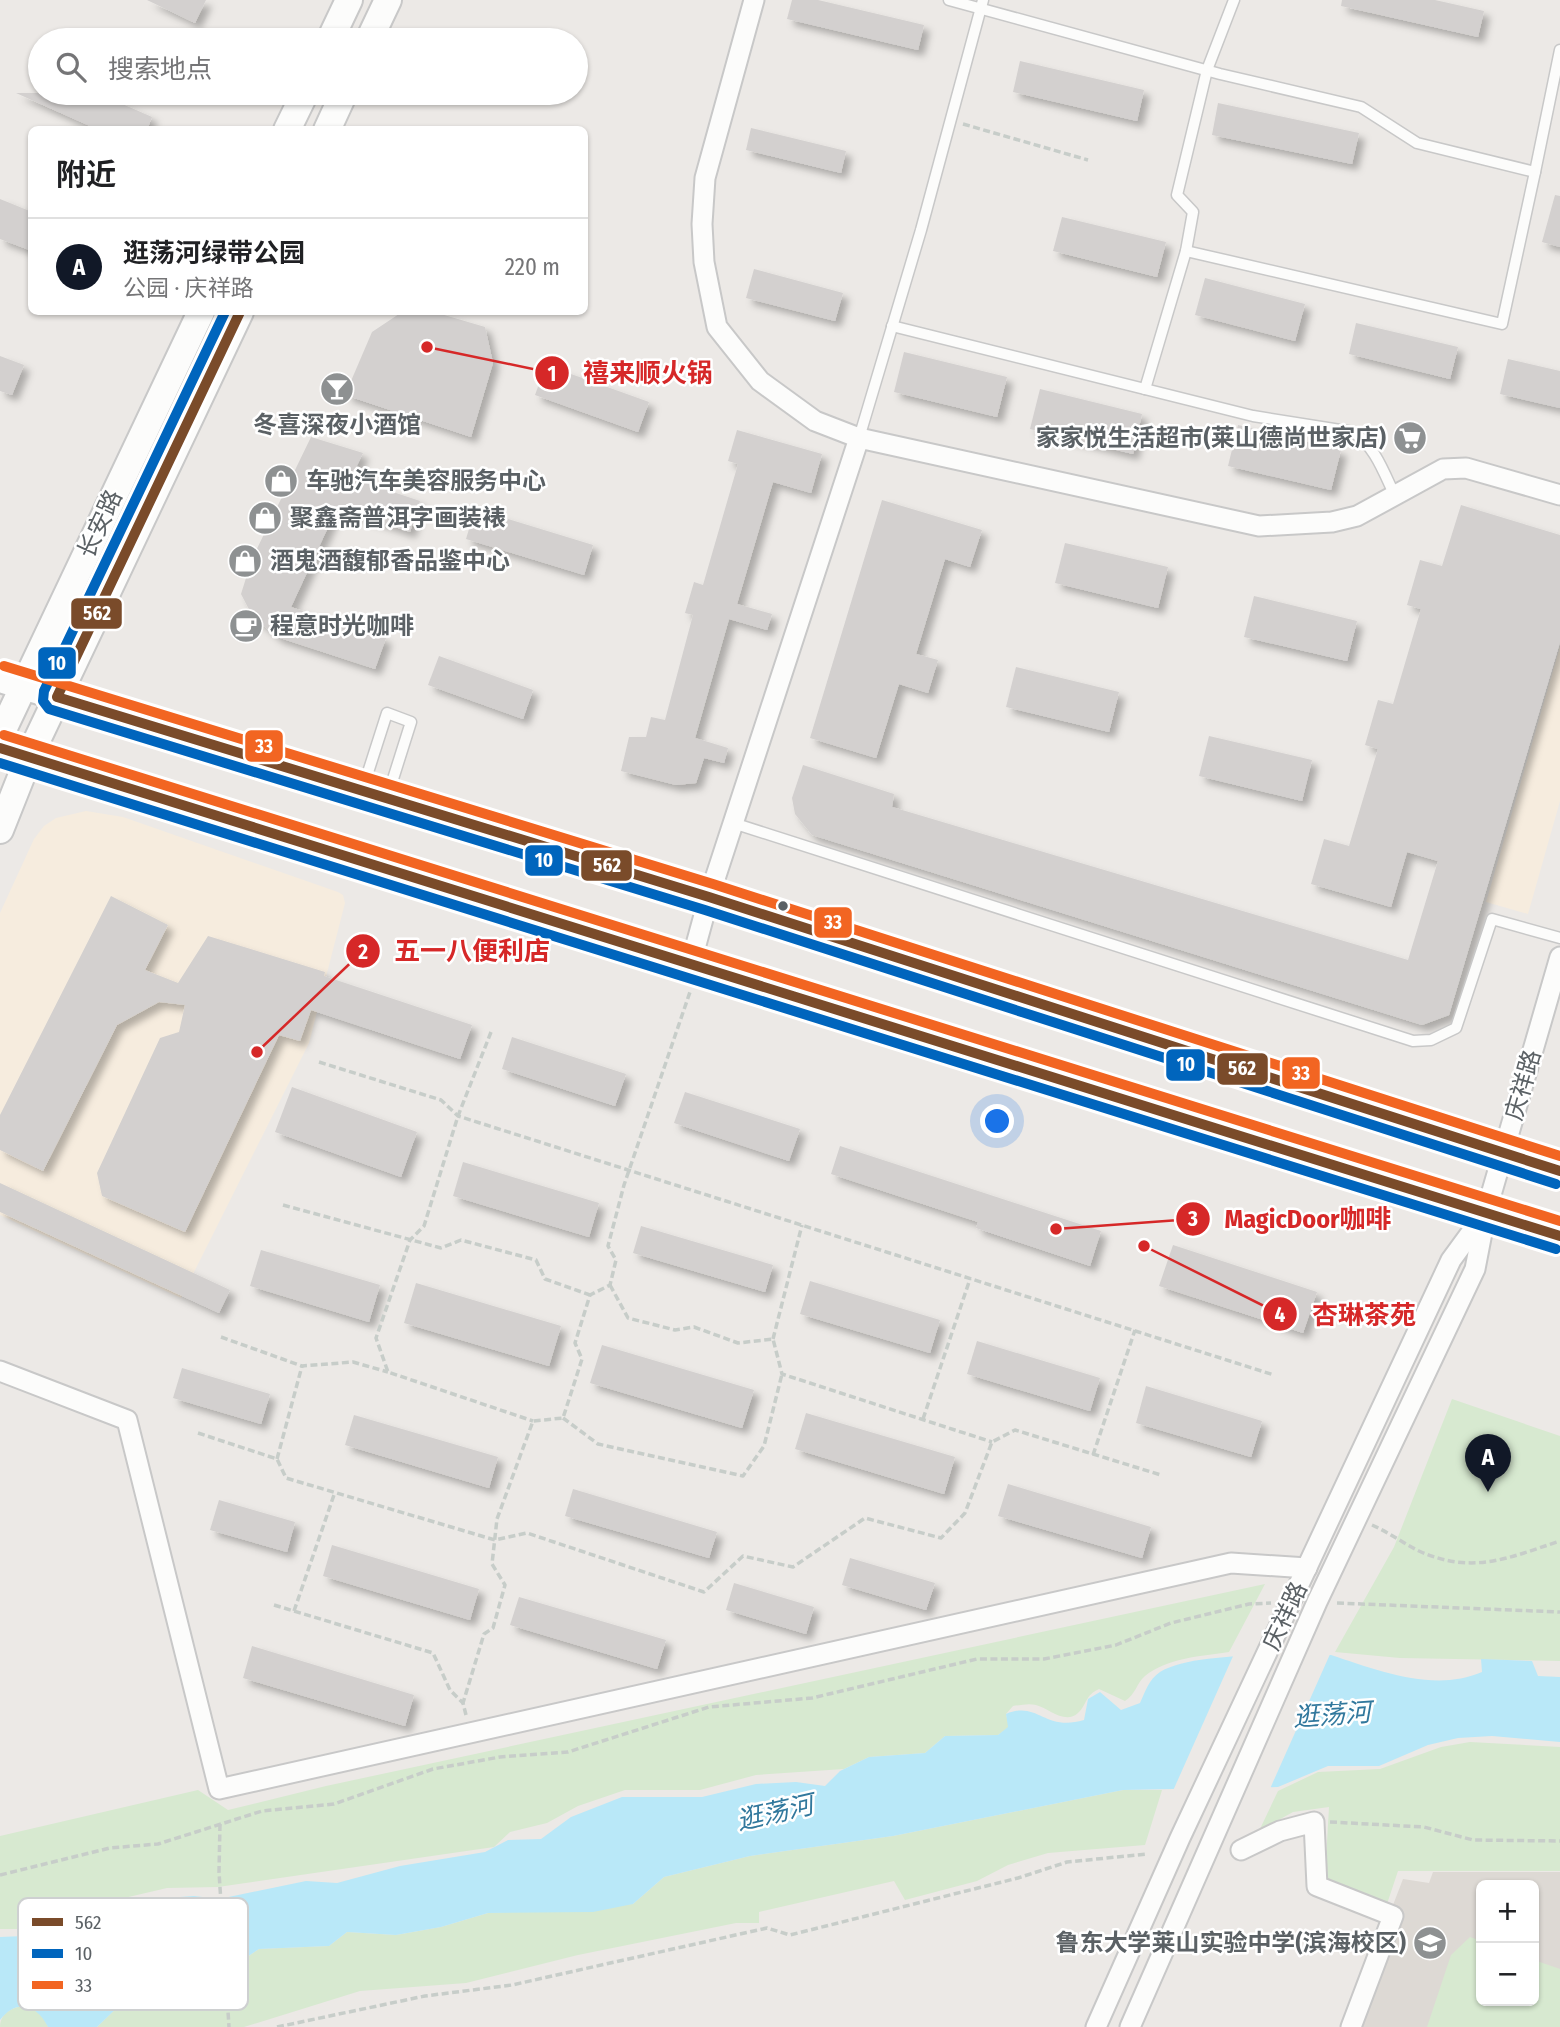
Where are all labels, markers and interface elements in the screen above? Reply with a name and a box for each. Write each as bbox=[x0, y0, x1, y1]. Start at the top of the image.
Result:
search box bbox=[28, 28, 588, 105]
icon: search bbox=[52, 48, 90, 86]
text: 搜索地点 bbox=[108, 54, 212, 85]
text: 附近 bbox=[56, 157, 116, 193]
text: 逛荡河绿带公园 bbox=[123, 238, 305, 269]
text: A bbox=[73, 253, 85, 281]
text: 220 m bbox=[505, 253, 560, 281]
text: 公园 · 庆祥路 bbox=[123, 274, 254, 302]
callout: 禧来顺火锅 bbox=[534, 350, 727, 397]
text: 禧来顺火锅 bbox=[583, 358, 713, 389]
text: 1 bbox=[548, 361, 556, 387]
bar icon: 冬喜深夜小酒馆 bbox=[318, 370, 356, 408]
place label: 冬喜深夜小酒馆 bbox=[253, 411, 421, 439]
supermarket icon: 家家悦生活超市(莱山德尚世家店) bbox=[1391, 419, 1429, 457]
place label: 家家悦生活超市(莱山德尚世家店) bbox=[1036, 424, 1386, 452]
shop icon: 车驰汽车美容服务中心 bbox=[262, 462, 300, 500]
place label: 车驰汽车美容服务中心 bbox=[306, 467, 546, 495]
street label: 长安路 bbox=[72, 485, 128, 563]
shop icon: 聚鑫斋普洱字画装裱 bbox=[246, 499, 284, 537]
place label: 聚鑫斋普洱字画装裱 bbox=[290, 504, 506, 532]
shop icon: 酒鬼酒馥郁香品鉴中心 bbox=[226, 542, 264, 580]
place label: 酒鬼酒馥郁香品鉴中心 bbox=[270, 547, 510, 575]
line badge: 562 bbox=[70, 597, 123, 630]
text: 562 bbox=[83, 602, 111, 625]
cafe icon: 程意时光咖啡 bbox=[227, 607, 265, 645]
place label: 程意时光咖啡 bbox=[270, 612, 414, 640]
line badge: 10 bbox=[37, 646, 77, 680]
text: 10 bbox=[48, 652, 66, 675]
line badge: 33 bbox=[244, 729, 284, 763]
text: 33 bbox=[254, 735, 273, 758]
line badge: 10 bbox=[524, 844, 564, 877]
text: 10 bbox=[535, 849, 553, 872]
line badge: 562 bbox=[580, 849, 633, 882]
text: 562 bbox=[593, 854, 621, 877]
unlabelled marker bbox=[776, 899, 790, 913]
line badge: 33 bbox=[813, 906, 853, 939]
text: 33 bbox=[823, 911, 842, 934]
callout: 五一八便利店 bbox=[345, 928, 564, 975]
text: 五一八便利店 bbox=[394, 936, 550, 967]
text: 2 bbox=[357, 939, 368, 965]
street label: 庆祥路 bbox=[1500, 1047, 1546, 1123]
line badge: 10 bbox=[1165, 1048, 1206, 1082]
line badge: 562 bbox=[1216, 1052, 1269, 1086]
text: 10 bbox=[1177, 1053, 1195, 1076]
line badge: 33 bbox=[1281, 1056, 1321, 1090]
text: 562 bbox=[1228, 1057, 1256, 1080]
text: 33 bbox=[1291, 1062, 1310, 1085]
your location bbox=[980, 1104, 1014, 1138]
callout: MagicDoor咖啡 bbox=[1176, 1195, 1406, 1242]
text: MagicDoor咖啡 bbox=[1224, 1204, 1392, 1235]
text: 3 bbox=[1187, 1206, 1198, 1232]
callout: 杏琳茶苑 bbox=[1263, 1291, 1430, 1338]
text: 杏琳茶苑 bbox=[1312, 1300, 1416, 1331]
text: 4 bbox=[1275, 1302, 1286, 1328]
pin: A bbox=[1465, 1434, 1511, 1492]
street label: 庆祥路 bbox=[1257, 1577, 1313, 1655]
water label: 逛荡河 bbox=[1292, 1696, 1377, 1733]
water label: 逛荡河 bbox=[734, 1788, 821, 1837]
map controls bbox=[1476, 1880, 1539, 2006]
button: + bbox=[1476, 1880, 1539, 1943]
legend bbox=[18, 1898, 248, 2010]
text: 562 bbox=[75, 1911, 101, 1934]
school or university icon: 鲁东大学莱山实验中学(滨海校区) bbox=[1411, 1924, 1449, 1962]
place label: 鲁东大学莱山实验中学(滨海校区) bbox=[1056, 1929, 1406, 1957]
text: 10 bbox=[75, 1942, 92, 1965]
button: − bbox=[1476, 1943, 1539, 2006]
text: 33 bbox=[75, 1974, 92, 1997]

